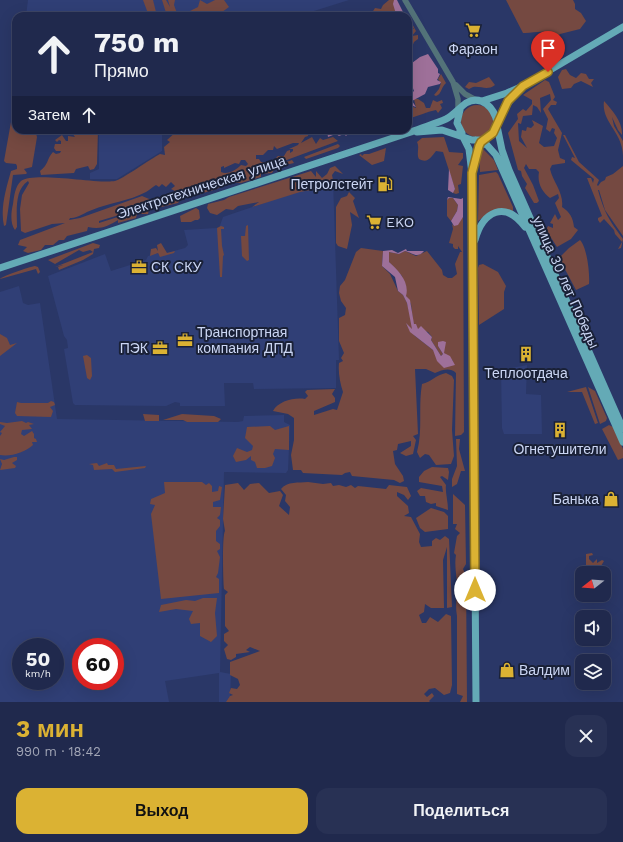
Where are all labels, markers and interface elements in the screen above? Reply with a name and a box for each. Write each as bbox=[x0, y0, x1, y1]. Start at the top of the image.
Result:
supermarket icon: Фараон bbox=[464, 21, 482, 39]
text: 750 m bbox=[94, 26, 179, 59]
icon: ahead bbox=[28, 28, 80, 80]
pin bbox=[531, 31, 565, 72]
icon: arrive bbox=[537, 37, 559, 59]
place label: Фараон bbox=[448, 41, 498, 57]
text: Прямо bbox=[94, 60, 149, 81]
icon: ahead bbox=[78, 104, 100, 126]
text: Затем bbox=[28, 106, 70, 124]
street label: Электротехническая улица bbox=[114, 152, 288, 222]
fuel station icon: Петролстейт bbox=[376, 175, 394, 193]
place label: Петролстейт bbox=[290, 176, 374, 192]
supermarket icon: EKO bbox=[365, 213, 383, 231]
street label: улица 30 лет Победы bbox=[530, 213, 602, 351]
place label: EKO bbox=[386, 214, 414, 230]
office icon: СК СКУ bbox=[130, 258, 148, 276]
place label: СК СКУ bbox=[151, 259, 201, 275]
place label: Транспортная компания ДПД bbox=[197, 324, 294, 356]
office icon: Транспортная компания ДПД bbox=[176, 331, 194, 349]
office icon: ПЭК bbox=[151, 339, 169, 357]
place label: ПЭК bbox=[120, 340, 149, 356]
building icon: Теплоотдача bbox=[517, 345, 535, 363]
place label: Теплоотдача bbox=[484, 365, 568, 381]
building icon: Огнетушители bbox=[551, 421, 569, 439]
place label: Огнетушители bbox=[513, 441, 607, 457]
shop icon: Банька bbox=[602, 490, 620, 508]
place label: Банька bbox=[553, 491, 599, 507]
north arrow bbox=[575, 566, 611, 602]
map controls bbox=[575, 566, 611, 690]
position arrow bbox=[454, 569, 496, 611]
button: sound bbox=[575, 610, 611, 646]
speed limit sign: 60 bbox=[72, 638, 124, 690]
text: 50 bbox=[26, 647, 50, 671]
button: layers bbox=[575, 654, 611, 690]
shop icon: Валдим bbox=[498, 661, 516, 679]
place label: Валдим bbox=[519, 662, 570, 678]
text: km/h bbox=[25, 668, 51, 679]
text: 3 мин bbox=[16, 715, 84, 743]
button: close bbox=[565, 715, 607, 757]
text: 990 m · 18:42 bbox=[16, 744, 101, 759]
button: Выход bbox=[16, 788, 308, 834]
button: Поделиться bbox=[316, 788, 607, 834]

